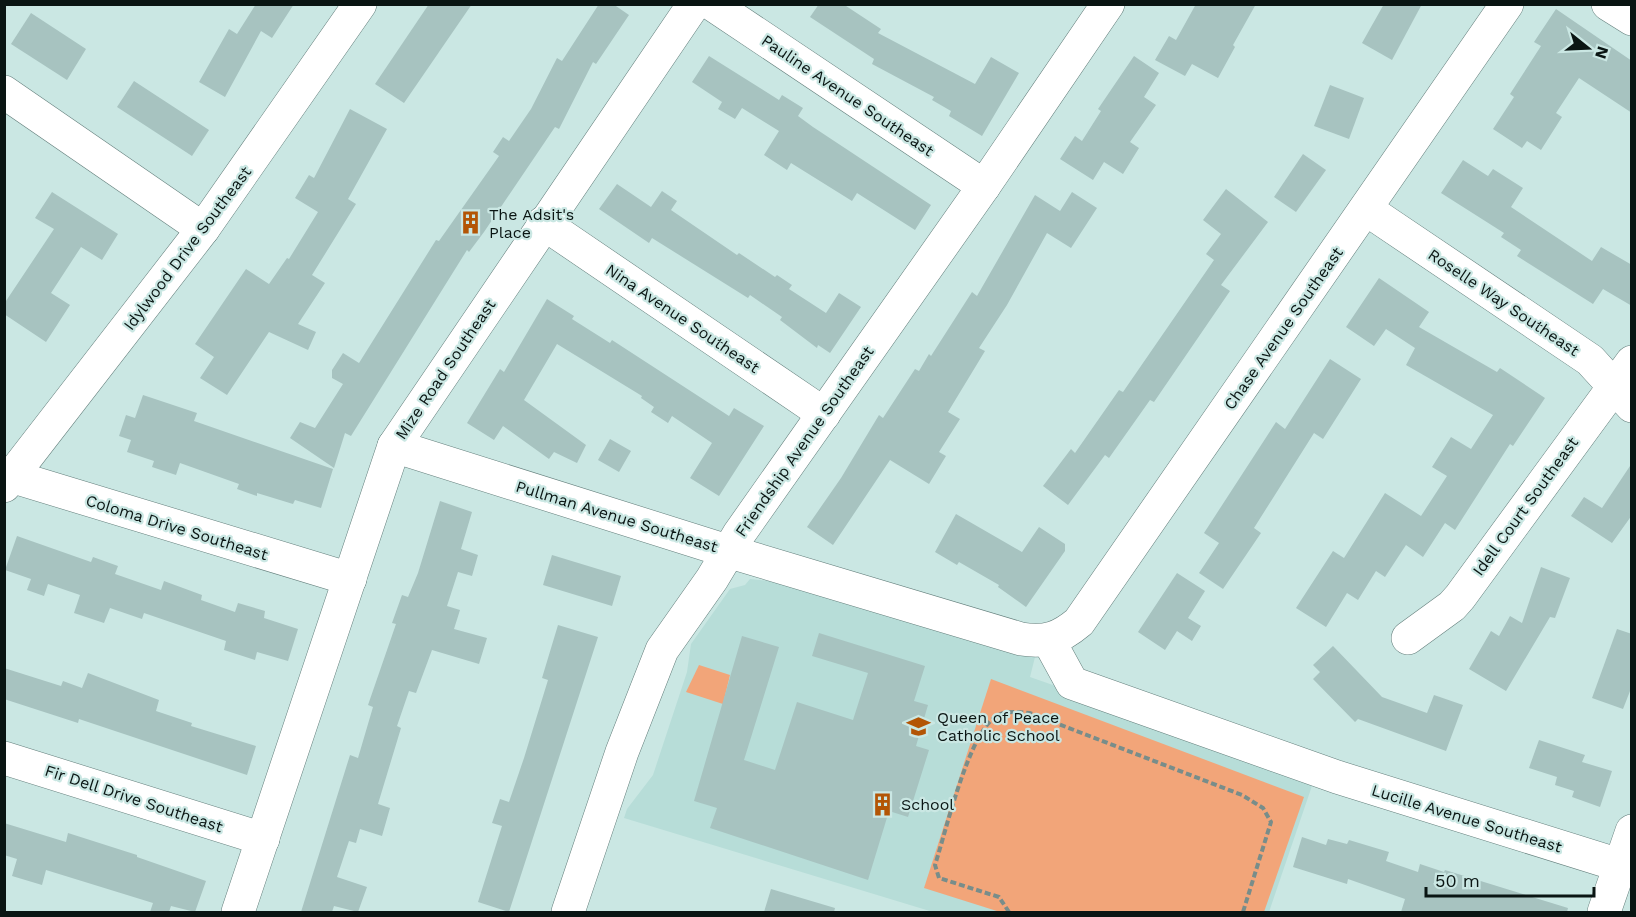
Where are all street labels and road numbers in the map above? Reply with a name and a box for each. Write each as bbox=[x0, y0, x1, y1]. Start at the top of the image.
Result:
street label: Pauline Avenue Southeast bbox=[758, 31, 938, 160]
street label: Idylwood Drive Southeast bbox=[120, 162, 255, 334]
street label: Chase Avenue Southeast bbox=[1220, 243, 1347, 413]
street label: Roselle Way Southeast bbox=[1425, 245, 1583, 360]
street label: Nina Avenue Southeast bbox=[602, 260, 763, 377]
street label: Mize Road Southeast bbox=[391, 295, 500, 443]
street label: Friendship Avenue Southeast bbox=[731, 342, 878, 540]
street label: Idell Court Southeast bbox=[1469, 433, 1582, 579]
street label: Pullman Avenue Southeast bbox=[514, 477, 720, 556]
street label: Coloma Drive Southeast bbox=[83, 491, 271, 564]
street label: Fir Dell Drive Southeast bbox=[42, 761, 226, 836]
street label: Lucille Avenue Southeast bbox=[1369, 780, 1565, 857]

